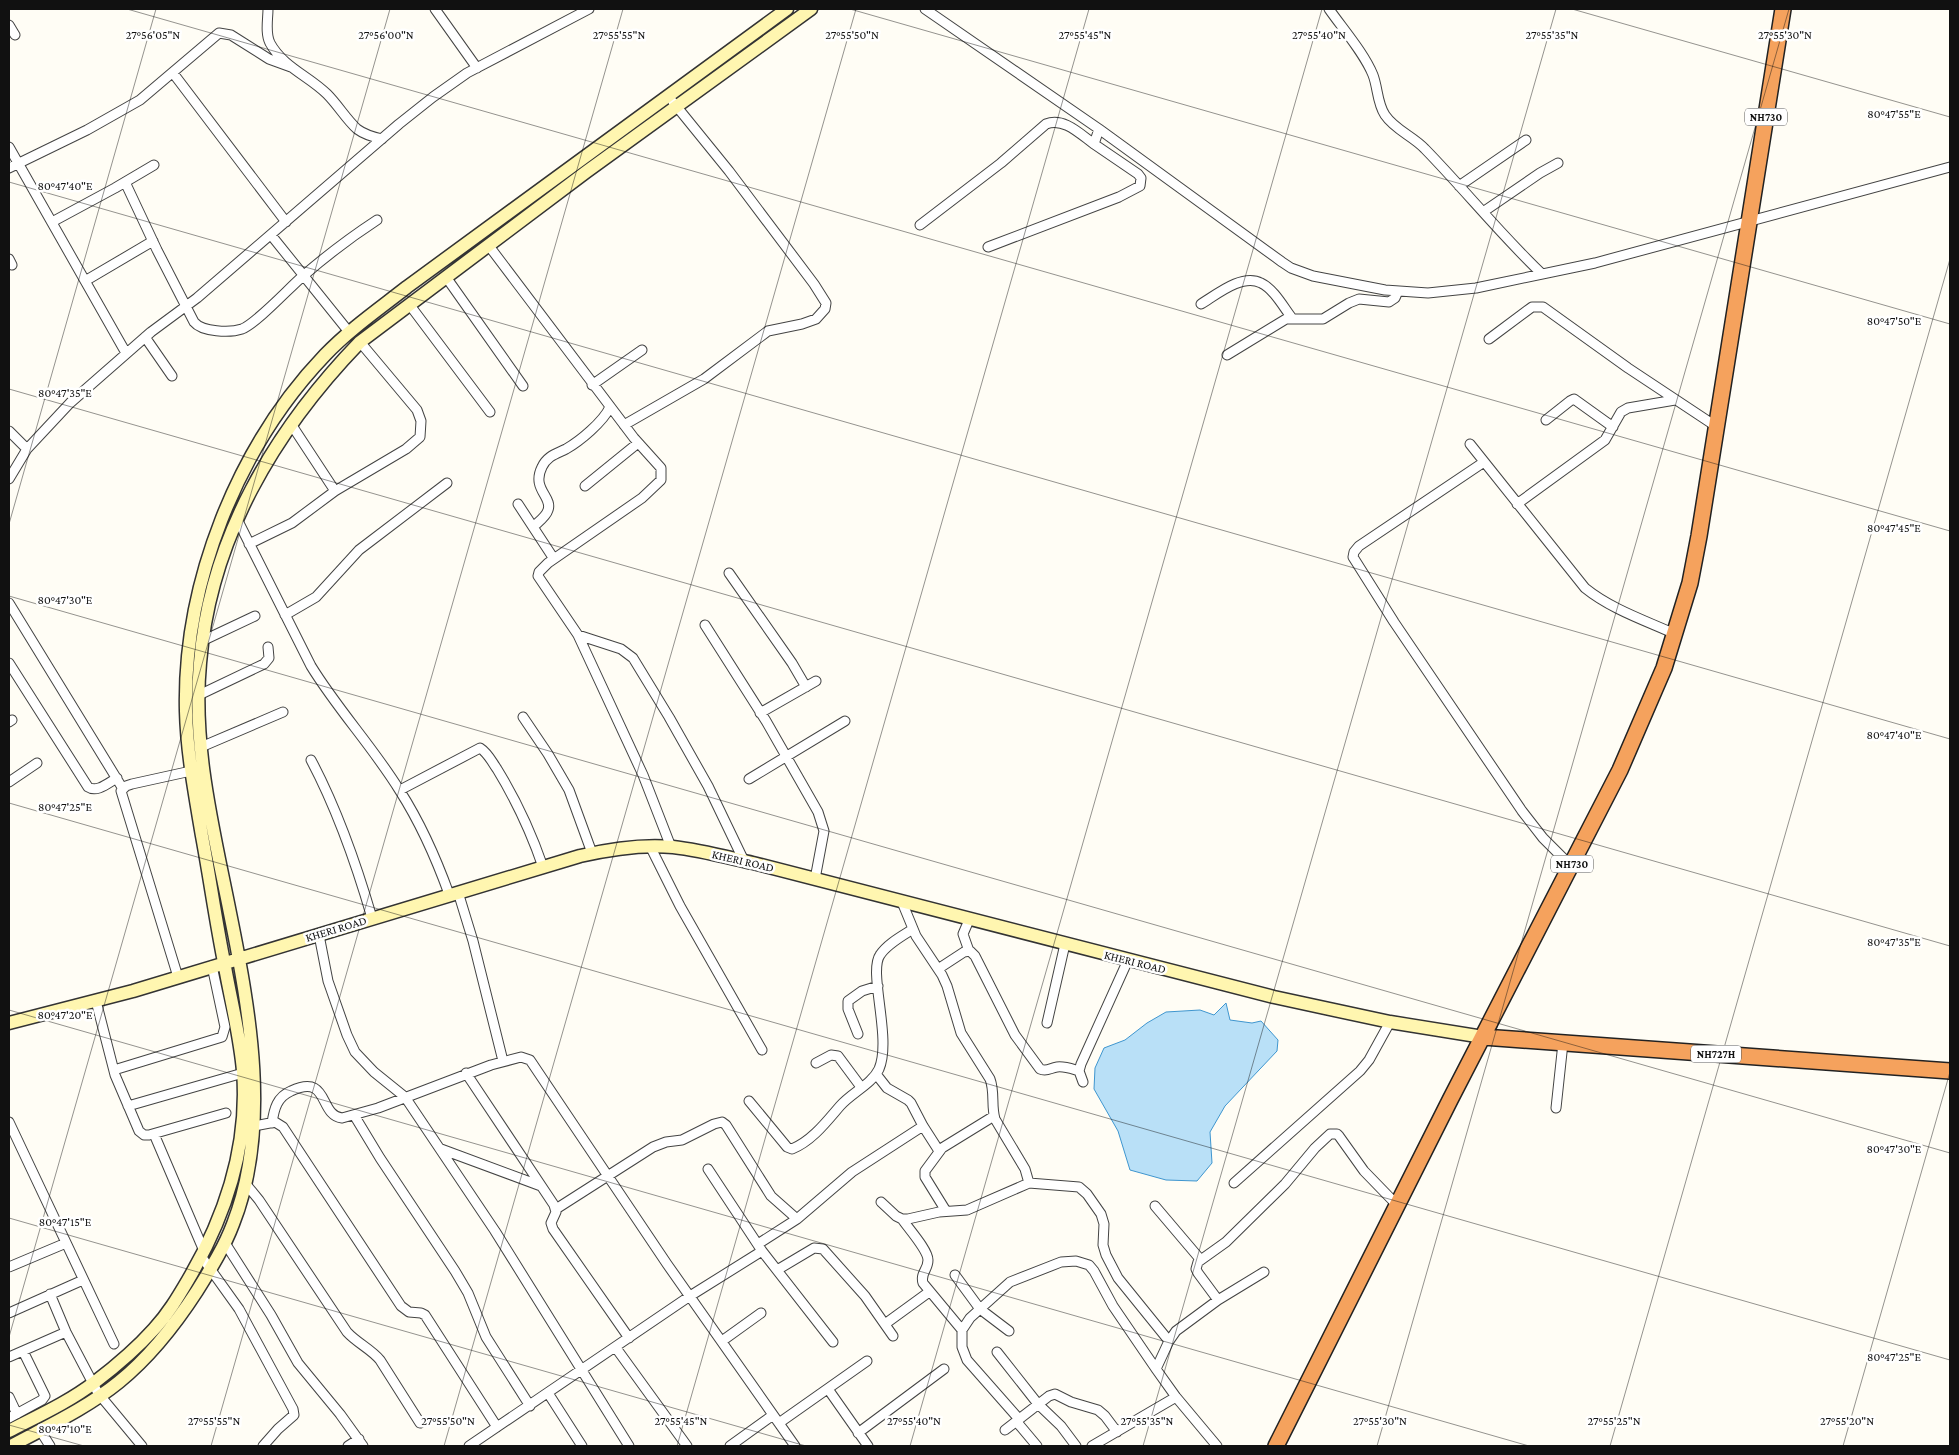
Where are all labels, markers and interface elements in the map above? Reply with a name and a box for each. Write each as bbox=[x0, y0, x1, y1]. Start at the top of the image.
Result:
text: 27°56'05"N bbox=[126, 28, 180, 42]
text: 27°56'00"N bbox=[358, 28, 414, 42]
text: 27°55'55"N bbox=[593, 28, 645, 42]
text: 27°55'50"N bbox=[825, 28, 879, 42]
text: 27°55'45"N bbox=[1059, 28, 1112, 42]
text: 27°55'40"N bbox=[1292, 28, 1346, 42]
text: 27°55'35"N bbox=[1526, 28, 1579, 42]
text: 27°55'30"N bbox=[1758, 28, 1812, 42]
text: 80°47'55"E bbox=[1867, 107, 1921, 121]
road number: NH730 bbox=[1745, 108, 1787, 125]
text: 80°47'40"E bbox=[38, 179, 93, 193]
text: 80°47'50"E bbox=[1867, 314, 1922, 328]
text: 80°47'35"E bbox=[38, 386, 92, 400]
text: 80°47'45"E bbox=[1867, 521, 1921, 535]
text: 80°47'30"E bbox=[38, 593, 93, 607]
text: 80°47'40"E bbox=[1867, 728, 1922, 742]
text: 80°47'25"E bbox=[38, 800, 93, 814]
street label: KHERI ROAD bbox=[711, 847, 775, 875]
road number: NH730 bbox=[1551, 856, 1593, 872]
street label: KHERI ROAD bbox=[304, 913, 368, 945]
text: 80°47'35"E bbox=[1867, 935, 1921, 949]
street label: KHERI ROAD bbox=[1103, 948, 1167, 976]
text: 80°47'20"E bbox=[37, 1008, 93, 1022]
road number: NH727H bbox=[1691, 1046, 1741, 1062]
text: 80°47'30"E bbox=[1867, 1142, 1922, 1156]
text: 80°47'15"E bbox=[39, 1215, 92, 1229]
text: 80°47'25"E bbox=[1867, 1350, 1922, 1364]
text: 27°55'55"N bbox=[188, 1414, 240, 1428]
text: 27°55'50"N bbox=[421, 1414, 475, 1428]
text: 27°55'45"N bbox=[655, 1414, 708, 1428]
text: 27°55'40"N bbox=[887, 1414, 941, 1428]
text: 27°55'35"N bbox=[1121, 1414, 1174, 1428]
text: 27°55'30"N bbox=[1353, 1414, 1407, 1428]
text: 27°55'25"N bbox=[1587, 1414, 1641, 1428]
text: 27°55'20"N bbox=[1820, 1414, 1874, 1428]
text: 80°47'10"E bbox=[38, 1422, 92, 1436]

